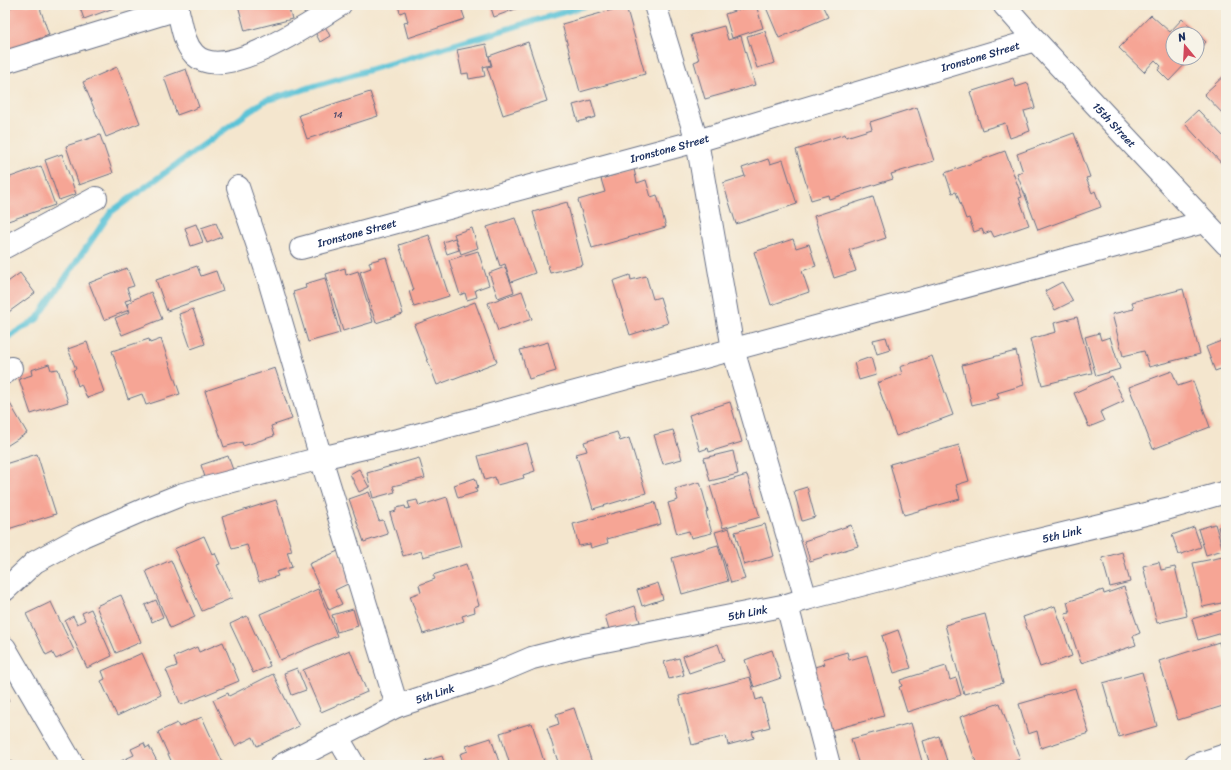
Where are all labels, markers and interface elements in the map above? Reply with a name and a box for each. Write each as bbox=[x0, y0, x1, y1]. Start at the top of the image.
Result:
north arrow bbox=[1165, 26, 1205, 66]
text: N bbox=[1175, 27, 1189, 47]
street label: Ironstone Street bbox=[938, 36, 1022, 78]
street label: 15th Street bbox=[1088, 98, 1141, 153]
house number: 14 bbox=[333, 107, 343, 123]
street label: Ironstone Street bbox=[627, 129, 712, 169]
street label: Ironstone Street bbox=[314, 214, 399, 253]
street label: 5th Link bbox=[1040, 521, 1084, 549]
street label: 5th Link bbox=[726, 600, 769, 626]
street label: 5th Link bbox=[413, 679, 457, 709]

